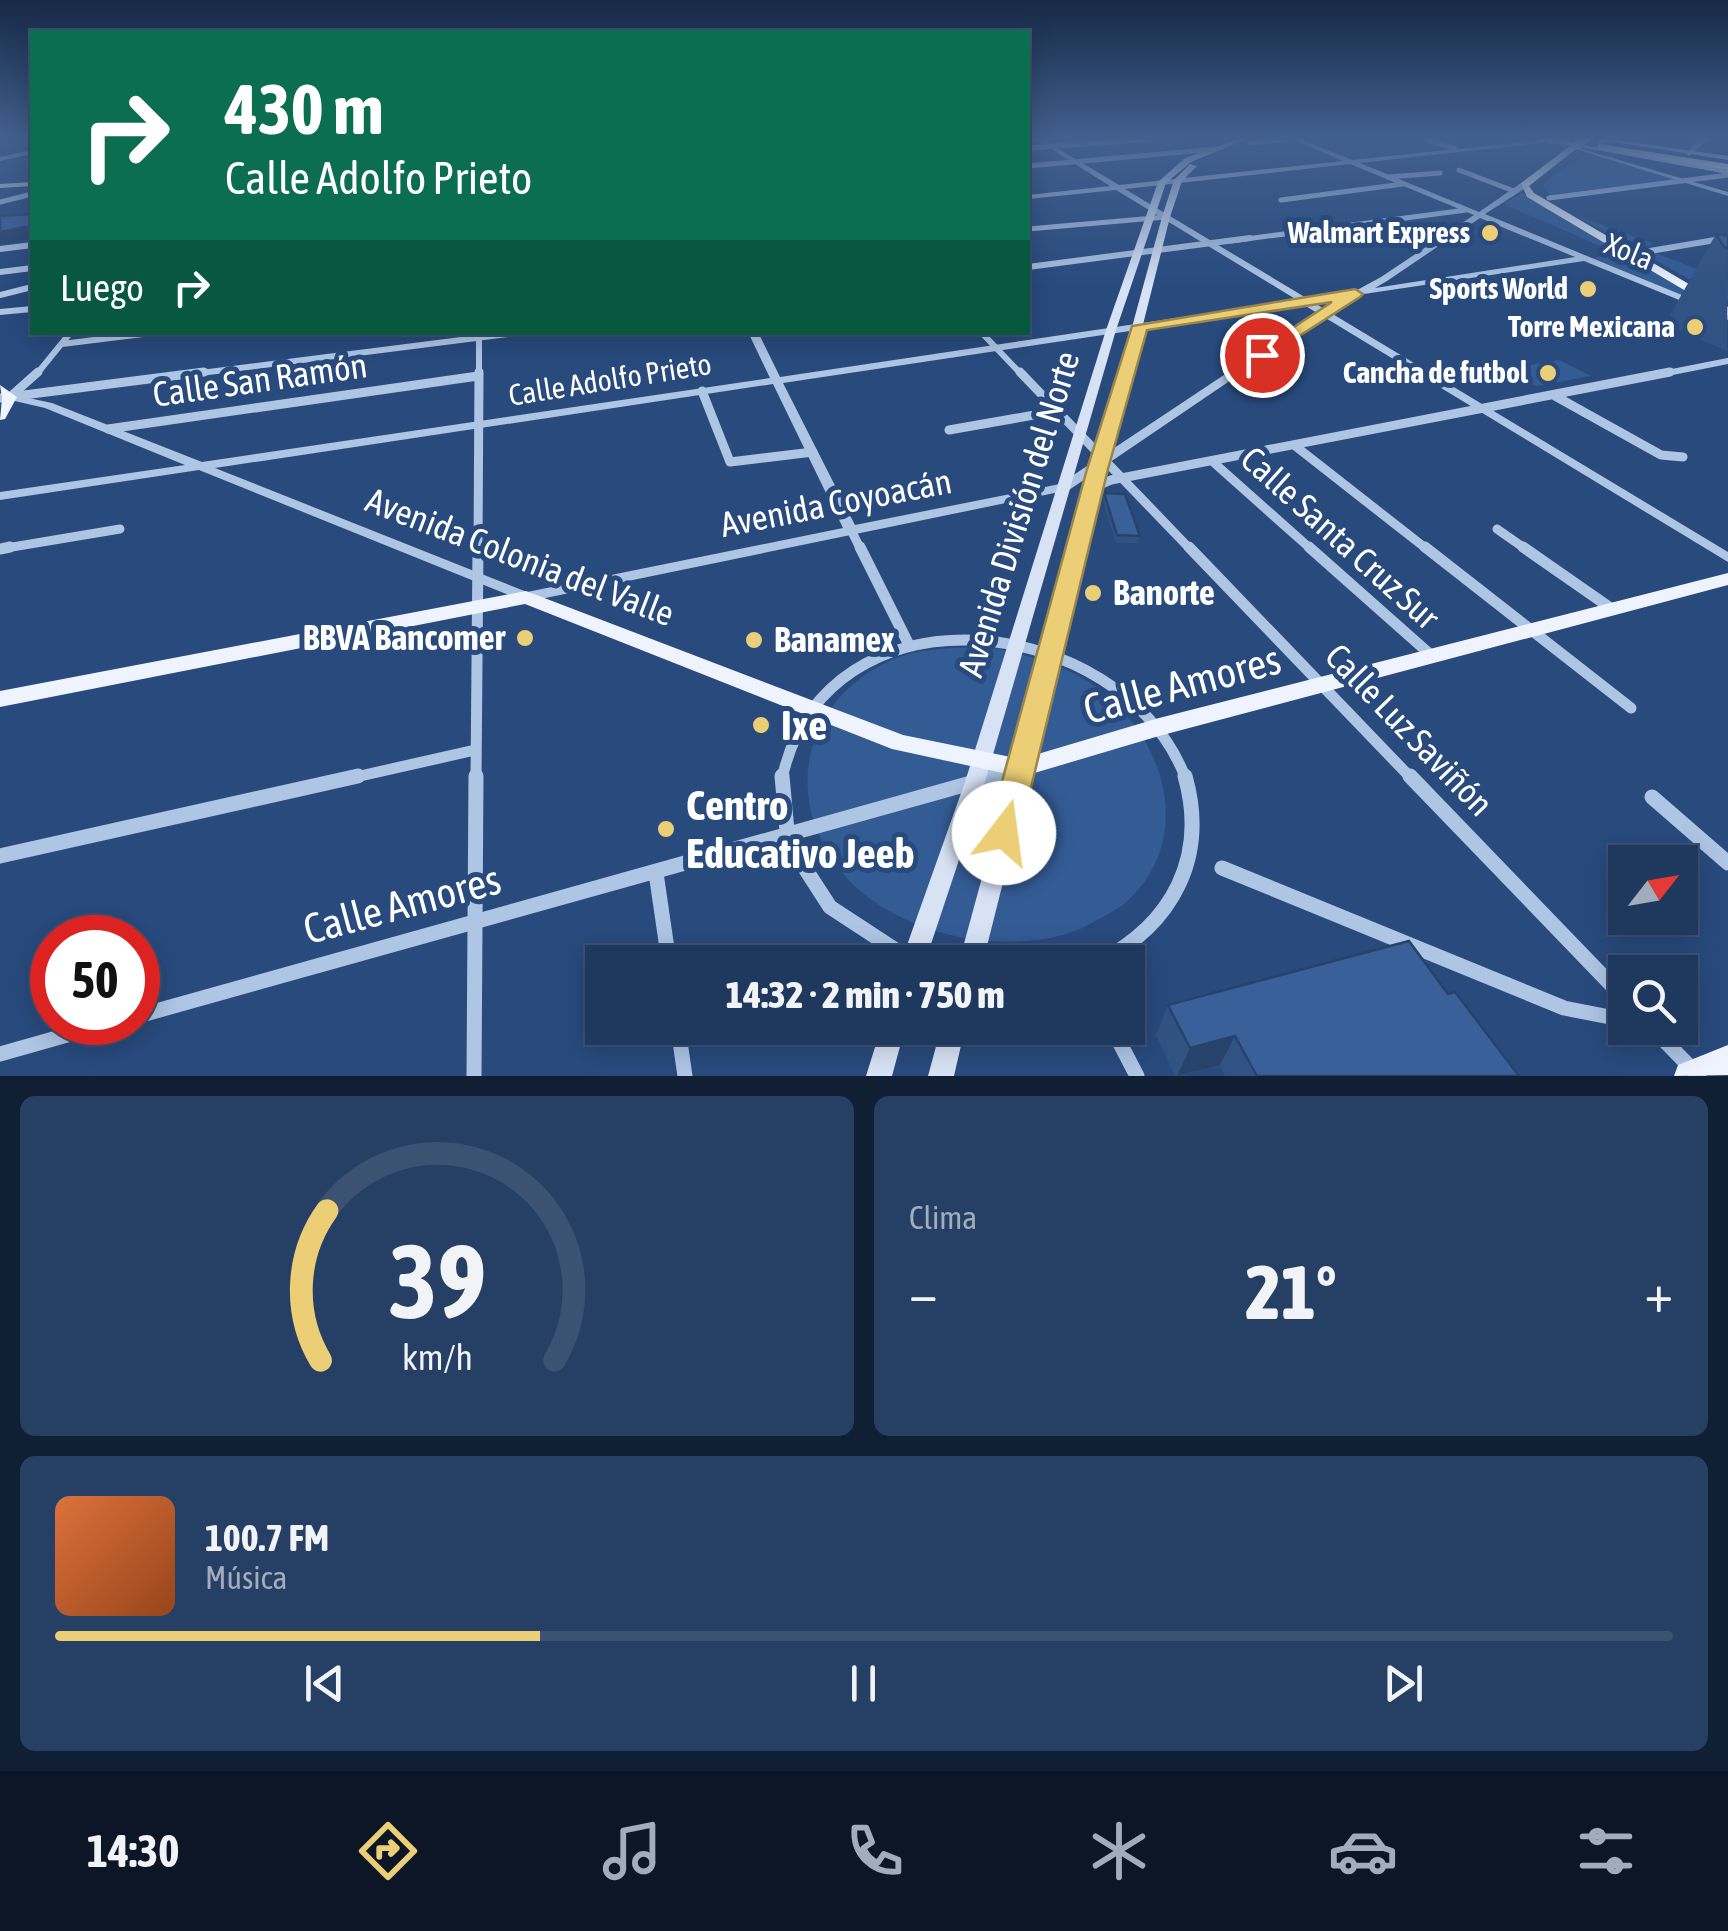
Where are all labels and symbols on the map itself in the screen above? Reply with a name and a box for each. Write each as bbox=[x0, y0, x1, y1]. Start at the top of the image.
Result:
place label: Walmart Express bbox=[1287, 215, 1470, 249]
marker: Walmart Express bbox=[1479, 222, 1501, 244]
street label: Xola bbox=[1600, 226, 1658, 276]
place label: Sports World bbox=[1430, 271, 1568, 305]
marker: Sports World bbox=[1577, 278, 1599, 300]
place label: Torre Mexicana bbox=[1508, 309, 1675, 343]
pin bbox=[1220, 313, 1305, 398]
marker: Torre Mexicana bbox=[1684, 316, 1706, 338]
street label: Calle San Ramón bbox=[150, 344, 370, 414]
street label: Calle Adolfo Prieto bbox=[506, 346, 714, 412]
street label: Avenida División del Norte bbox=[950, 346, 1087, 681]
place label: Cancha de futbol bbox=[1343, 355, 1529, 389]
marker: Cancha de futbol bbox=[1537, 362, 1559, 384]
street label: Calle Santa Cruz Sur bbox=[1234, 438, 1448, 637]
street label: Avenida Coyoacán bbox=[717, 460, 955, 544]
street label: Avenida Colonia del Valle bbox=[361, 479, 680, 633]
place label: Banorte bbox=[1113, 572, 1215, 612]
marker: Banorte bbox=[1082, 582, 1104, 604]
place label: BBVA Bancomer bbox=[303, 617, 506, 657]
place label: Banamex bbox=[774, 619, 895, 659]
marker: BBVA Bancomer bbox=[514, 627, 536, 649]
marker: Banamex bbox=[743, 629, 765, 651]
street label: Calle Amores bbox=[1078, 635, 1286, 733]
street label: Calle Luz Saviñón bbox=[1318, 635, 1501, 823]
place label: Ixe bbox=[781, 701, 827, 749]
marker: Ixe bbox=[750, 714, 772, 736]
place label: Centro Educativo Jeeb bbox=[686, 781, 915, 877]
position arrow bbox=[952, 781, 1056, 885]
marker: Centro Educativo Jeeb bbox=[655, 818, 677, 840]
north arrow bbox=[1608, 845, 1698, 935]
street label: Calle Amores bbox=[298, 855, 506, 953]
speed limit sign: 50 bbox=[30, 915, 160, 1045]

